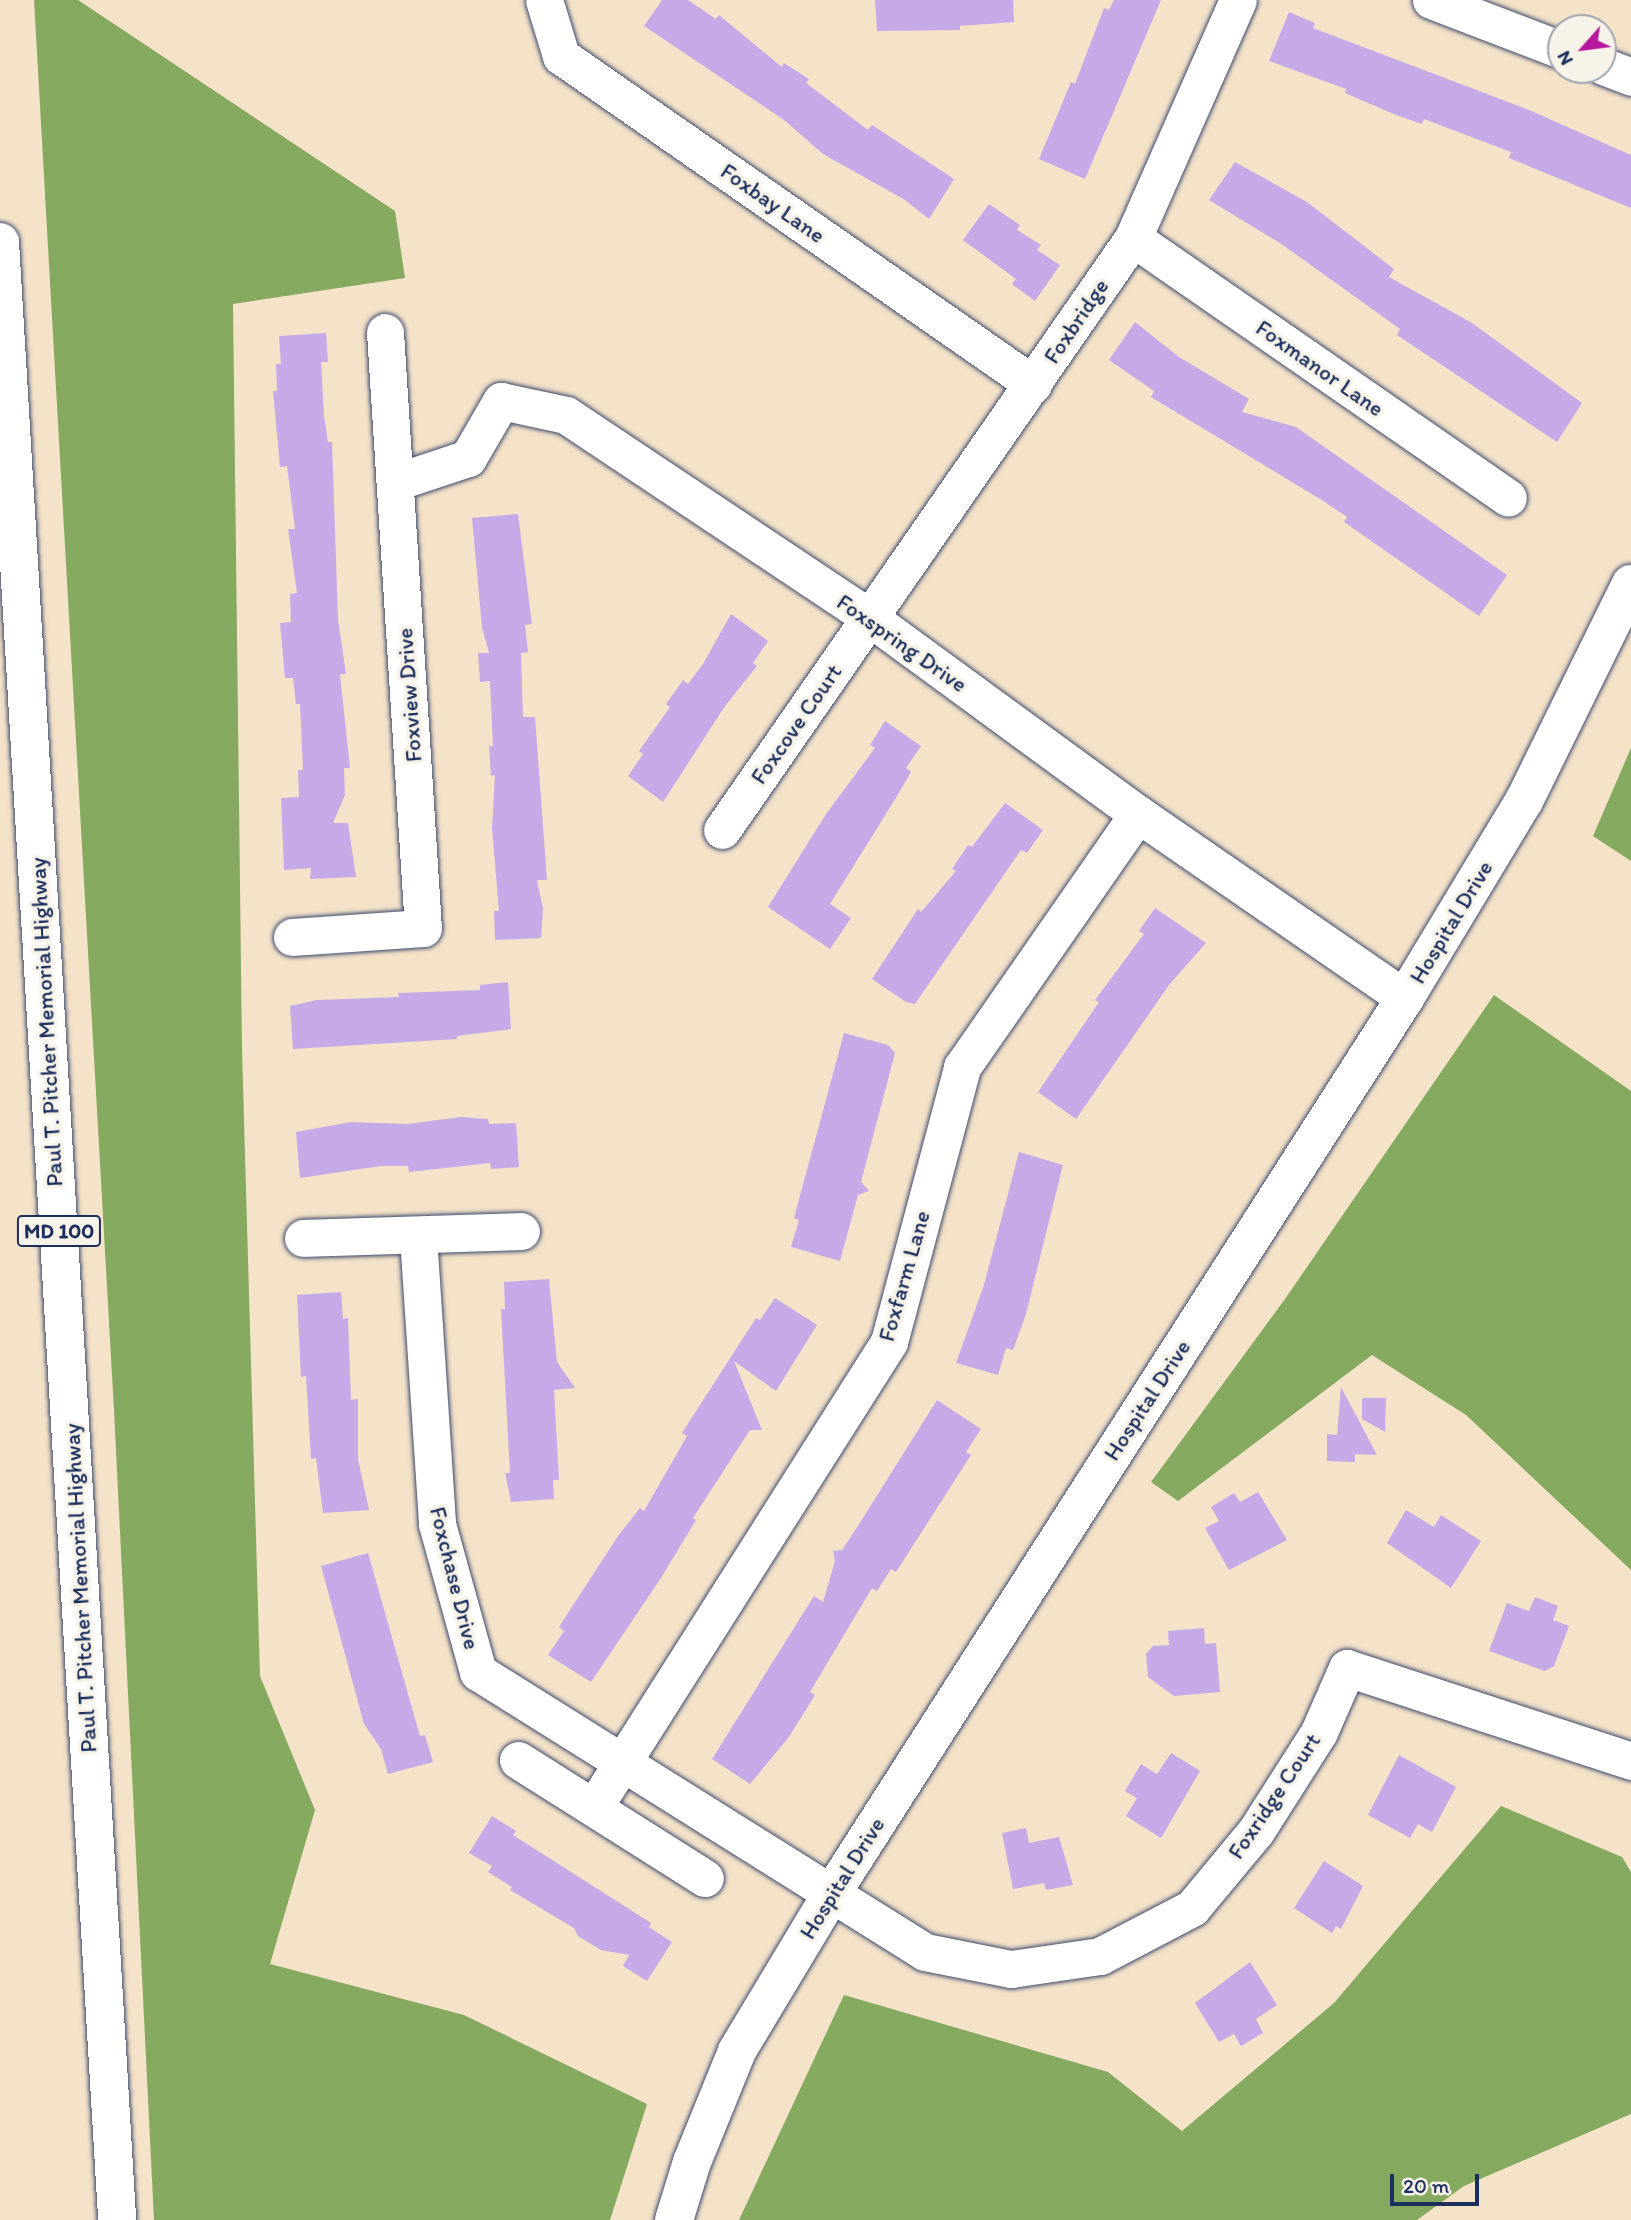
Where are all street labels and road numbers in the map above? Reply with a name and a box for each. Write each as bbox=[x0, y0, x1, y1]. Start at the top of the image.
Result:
street label: Foxbay Lane bbox=[715, 157, 831, 249]
street label: Foxbridge bbox=[1038, 273, 1114, 369]
street label: Foxmanor Lane bbox=[1250, 314, 1390, 422]
street label: Foxspring Drive bbox=[832, 588, 972, 698]
street label: Foxview Drive bbox=[391, 627, 427, 763]
street label: Foxcove Court bbox=[745, 659, 847, 789]
street label: Hospital Drive bbox=[1403, 855, 1499, 989]
street label: Paul T. Pitcher Memorial Highway bbox=[24, 857, 68, 1187]
street label: Foxfarm Lane bbox=[872, 1207, 936, 1345]
road number: MD 100 bbox=[15, 1214, 103, 1248]
street label: Hospital Drive bbox=[1098, 1334, 1196, 1466]
street label: Paul T. Pitcher Memorial Highway bbox=[58, 1423, 102, 1753]
street label: Foxchase Drive bbox=[424, 1504, 486, 1652]
street label: Foxridge Court bbox=[1222, 1728, 1326, 1864]
street label: Hospital Drive bbox=[793, 1812, 891, 1944]

